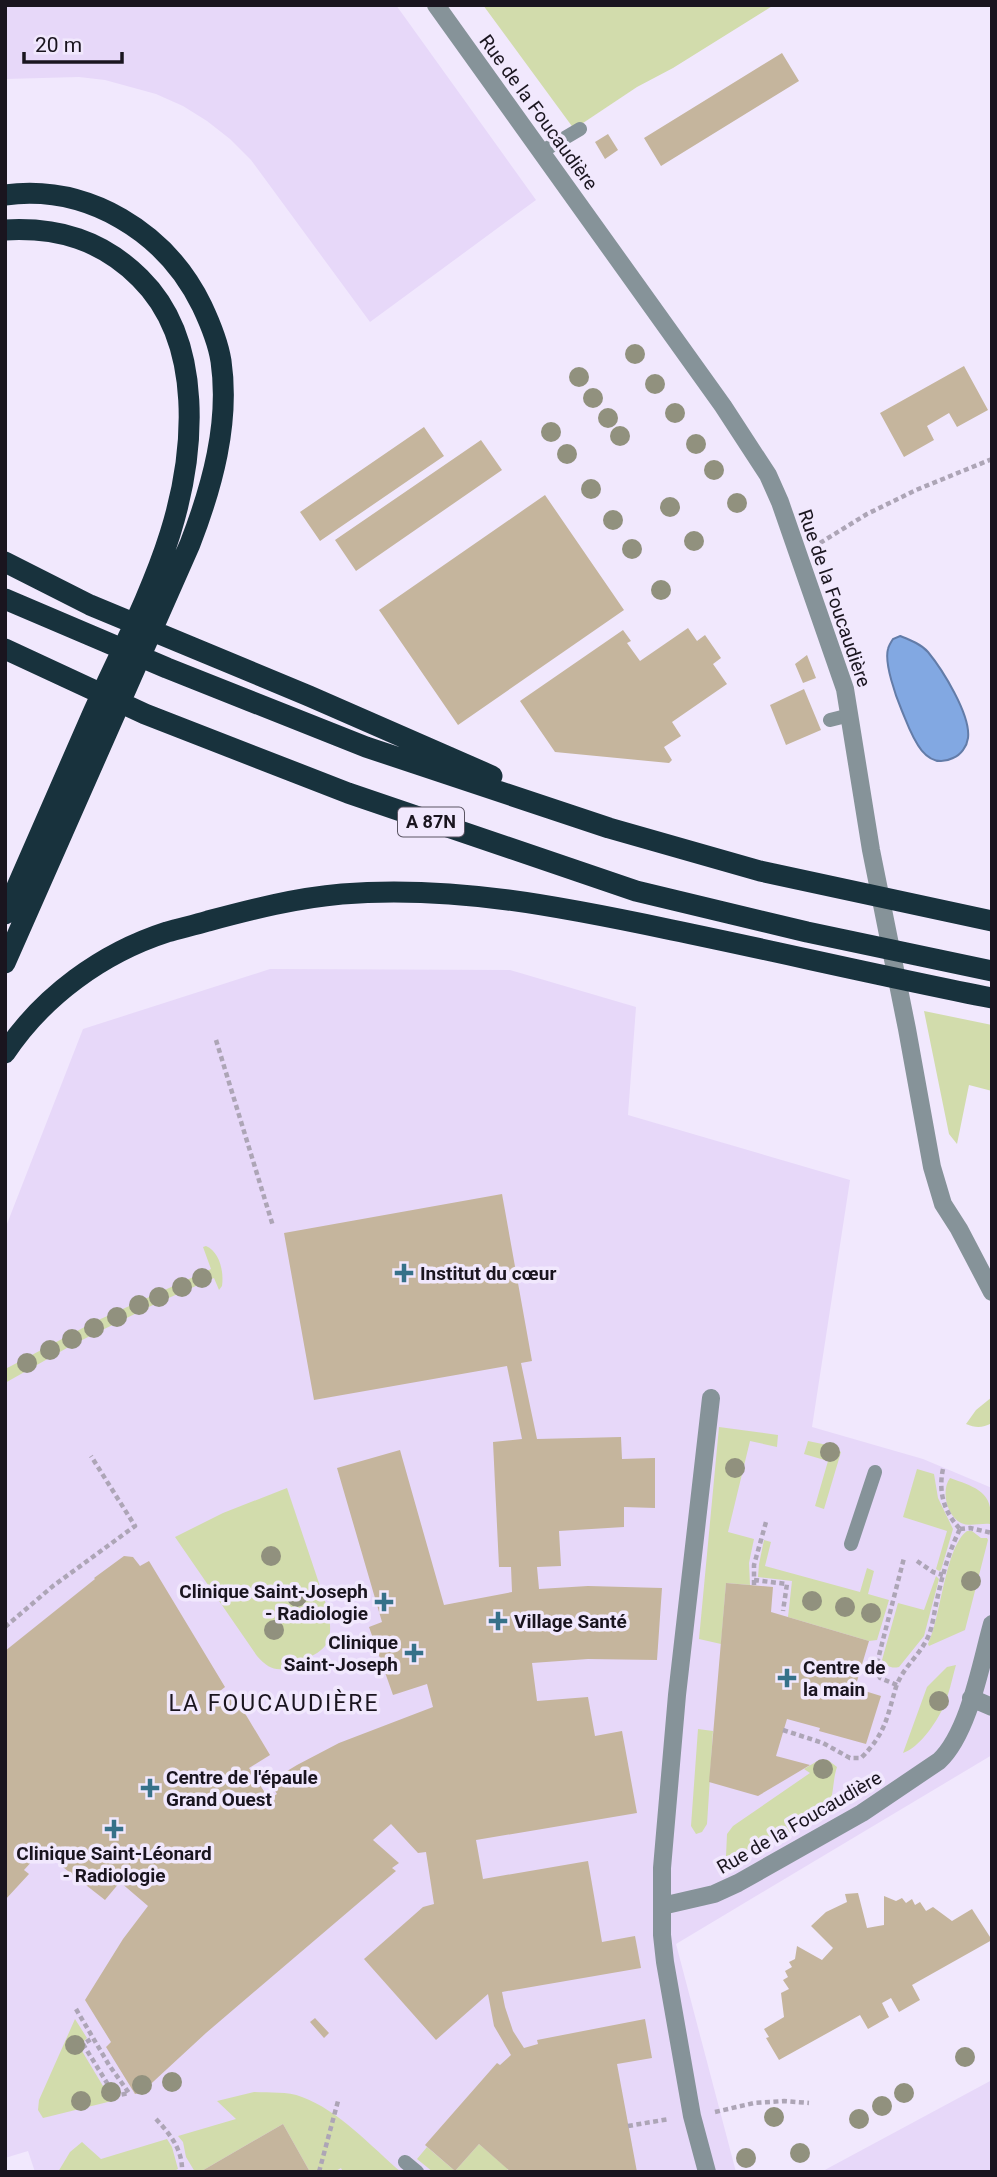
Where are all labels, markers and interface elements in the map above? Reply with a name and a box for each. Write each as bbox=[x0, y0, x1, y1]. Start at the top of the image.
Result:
scale bar bbox=[24, 21, 122, 65]
street label: Rue de la Foucaudière bbox=[475, 30, 603, 194]
text: 20 m bbox=[35, 33, 82, 57]
street label: Rue de la Foucaudière bbox=[793, 506, 876, 690]
road number: A 87N bbox=[398, 808, 464, 836]
place label: Institut du cœur bbox=[420, 1262, 556, 1285]
marker: Institut du cœur bbox=[394, 1263, 414, 1283]
place label: Clinique Saint-Joseph - Radiologie bbox=[179, 1580, 368, 1625]
marker: Clinique Saint-Joseph - Radiologie bbox=[374, 1592, 394, 1612]
place label: Village Santé bbox=[514, 1610, 627, 1633]
marker: Village Santé bbox=[488, 1611, 508, 1631]
place label: Clinique Saint-Joseph bbox=[284, 1631, 398, 1676]
marker: Clinique Saint-Joseph bbox=[404, 1643, 424, 1663]
place label: Centre de la main bbox=[803, 1656, 886, 1701]
marker: Centre de la main bbox=[777, 1668, 797, 1688]
district label: LA FOUCAUDIÈRE bbox=[168, 1689, 380, 1717]
place label: Centre de l'épaule Grand Ouest bbox=[166, 1766, 318, 1811]
street label: Rue de la Foucaudière bbox=[713, 1766, 886, 1879]
marker: Centre de l'épaule Grand Ouest bbox=[140, 1778, 160, 1798]
marker: Clinique Saint-Léonard - Radiologie bbox=[104, 1819, 124, 1839]
place label: Clinique Saint-Léonard - Radiologie bbox=[16, 1842, 212, 1887]

